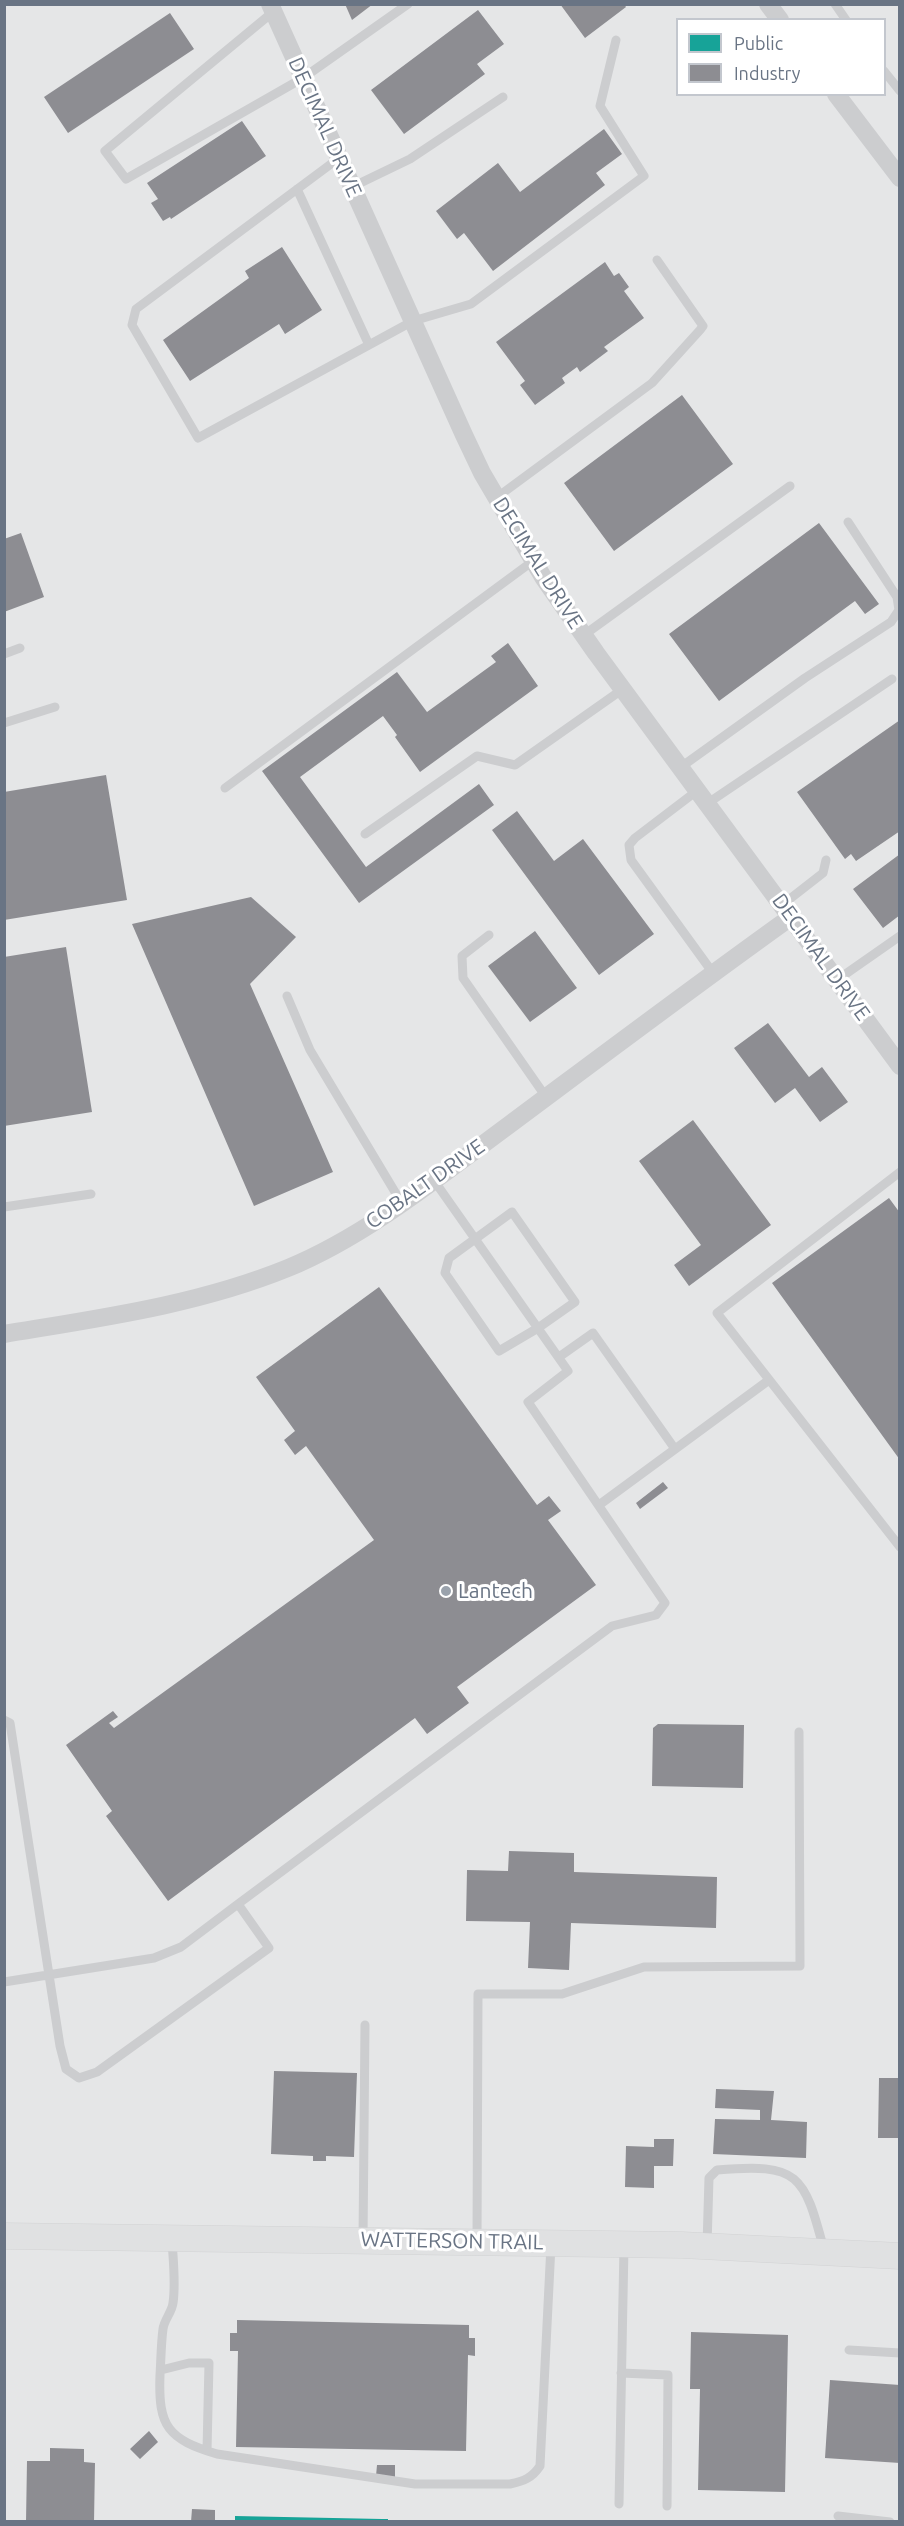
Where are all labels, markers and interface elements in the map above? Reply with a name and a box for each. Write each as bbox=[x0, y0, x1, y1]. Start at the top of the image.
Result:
legend bbox=[676, 18, 886, 96]
text: Public bbox=[734, 33, 783, 53]
street label: DECIMAL DRIVE bbox=[283, 53, 367, 201]
text: Industry bbox=[734, 63, 800, 83]
street label: DECIMAL DRIVE bbox=[487, 493, 589, 633]
street label: DECIMAL DRIVE bbox=[767, 889, 875, 1025]
street label: COBALT DRIVE bbox=[361, 1134, 489, 1234]
place label: Lantech bbox=[458, 1578, 533, 1604]
marker: Lantech bbox=[439, 1584, 453, 1598]
street label: WATTERSON TRAIL bbox=[360, 2227, 544, 2255]

